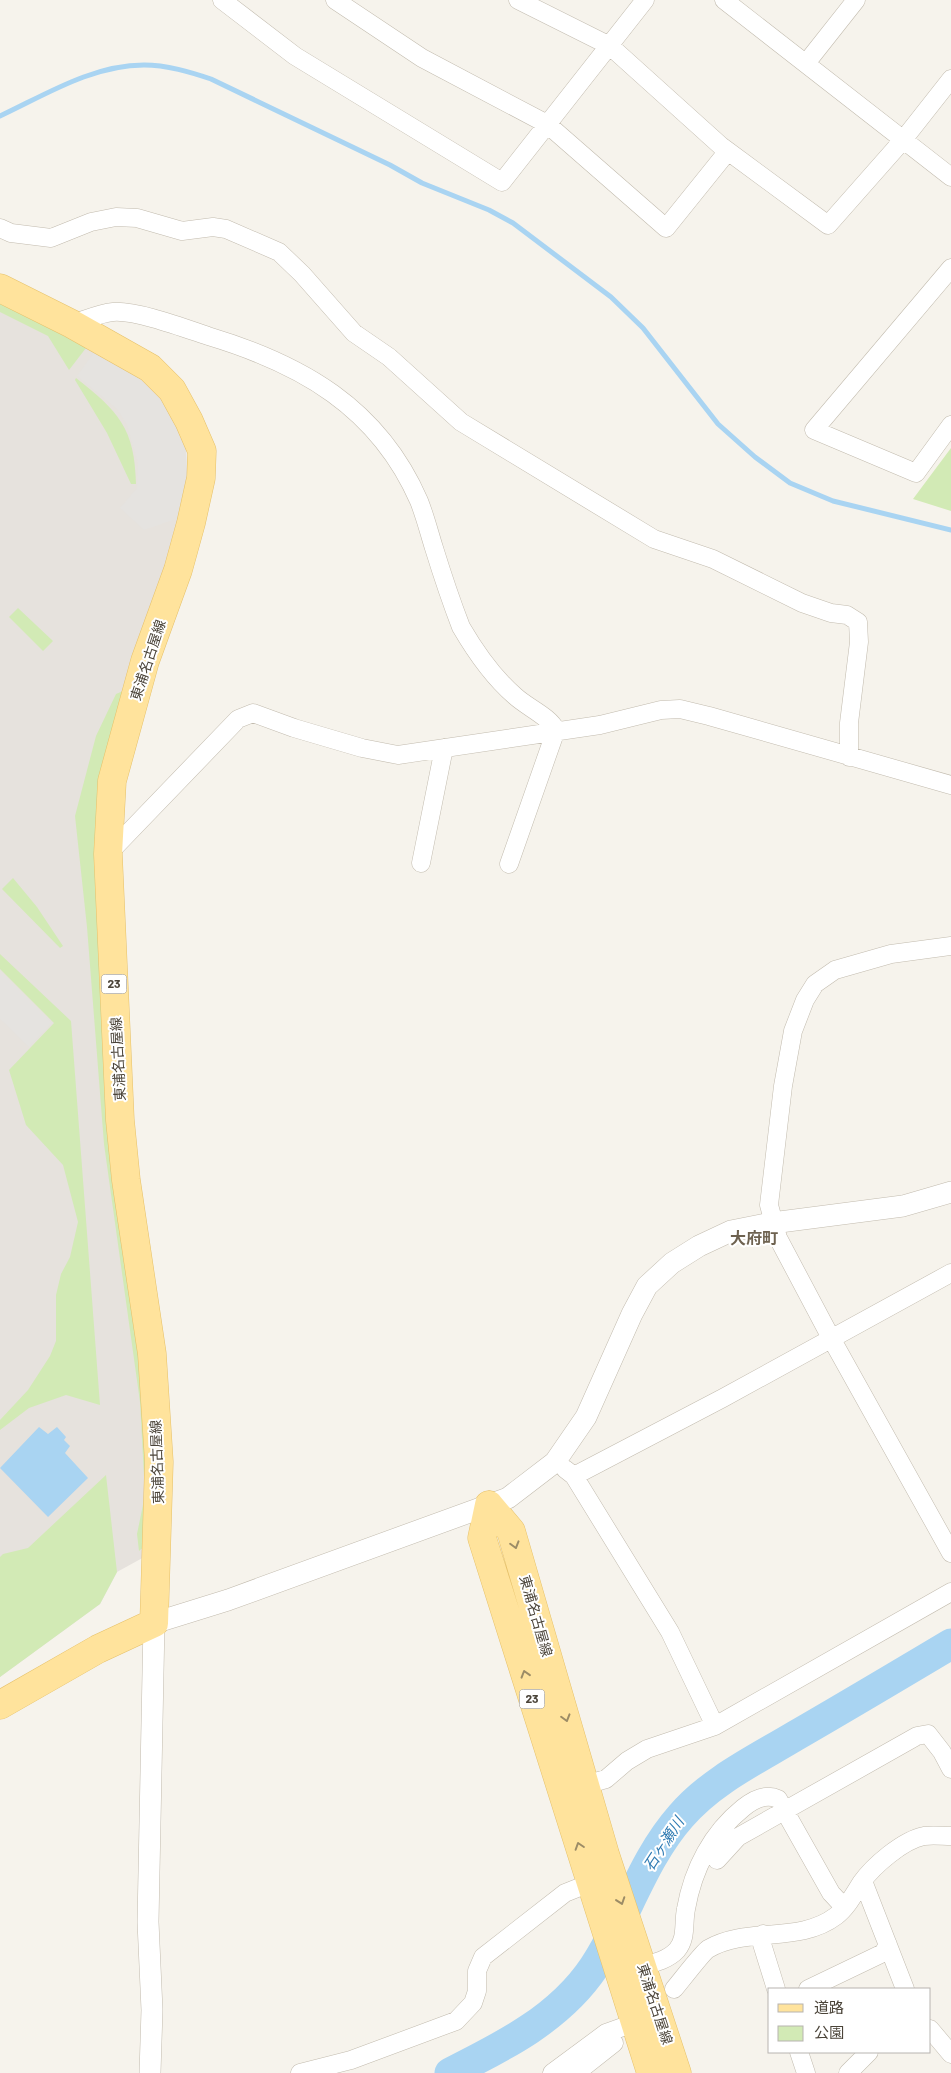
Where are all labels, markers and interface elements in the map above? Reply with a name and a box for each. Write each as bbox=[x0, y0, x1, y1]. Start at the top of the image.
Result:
street label: 東浦名古屋線 bbox=[126, 617, 169, 702]
road number: 23 bbox=[102, 974, 126, 994]
street label: 東浦名古屋線 bbox=[107, 1017, 128, 1101]
district label: 大府町 bbox=[730, 1228, 778, 1247]
street label: 東浦名古屋線 bbox=[147, 1420, 166, 1504]
one-way arrow bbox=[510, 1540, 520, 1549]
street label: 東浦名古屋線 bbox=[517, 1573, 556, 1659]
one-way arrow bbox=[520, 1671, 530, 1679]
road number: 23 bbox=[520, 1690, 544, 1708]
one-way arrow bbox=[561, 1713, 571, 1721]
water label: 石ヶ瀬川 bbox=[639, 1812, 688, 1874]
one-way arrow bbox=[574, 1842, 584, 1851]
one-way arrow bbox=[615, 1896, 625, 1904]
street label: 東浦名古屋線 bbox=[634, 1961, 677, 2046]
legend bbox=[768, 1988, 931, 2053]
text: 道路 bbox=[814, 1998, 844, 2016]
text: 公園 bbox=[814, 2023, 844, 2041]

